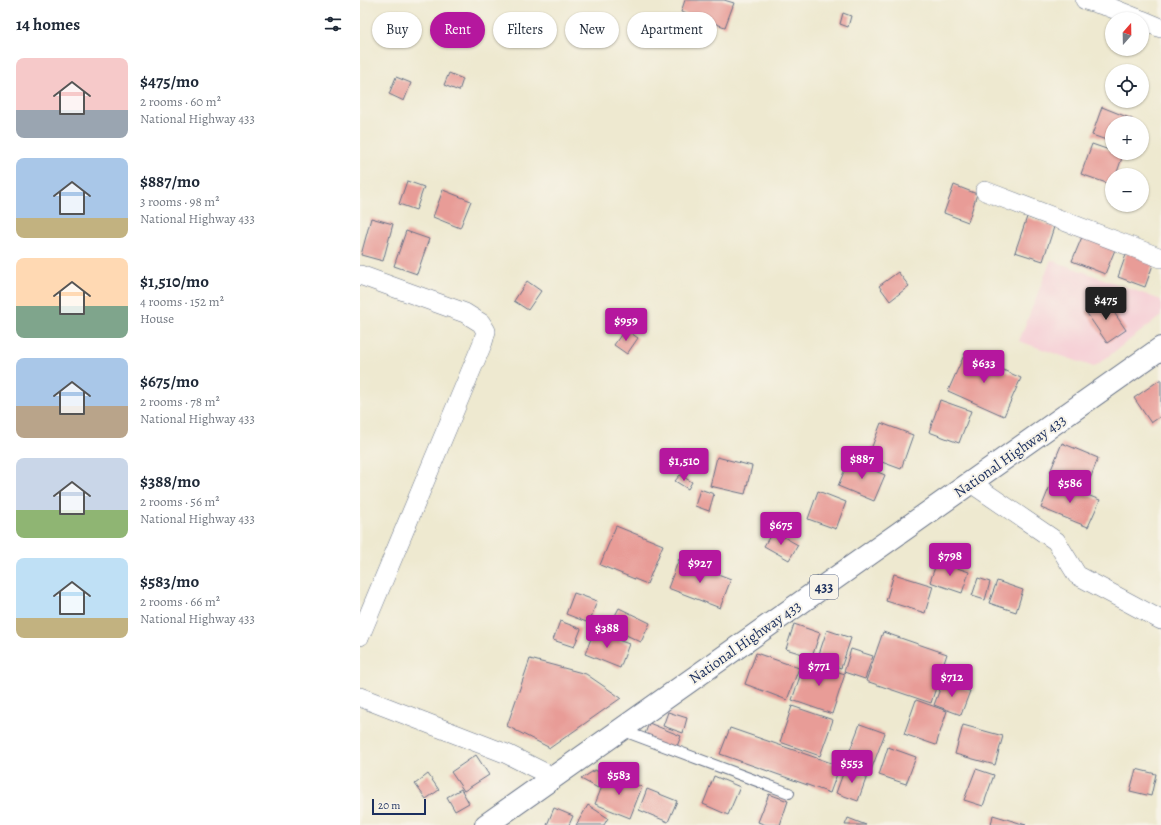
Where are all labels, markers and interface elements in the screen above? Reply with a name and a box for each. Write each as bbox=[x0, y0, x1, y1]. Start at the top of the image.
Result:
chip: Buy bbox=[372, 12, 422, 48]
chip: Rent bbox=[430, 12, 485, 48]
chip: Filters bbox=[493, 12, 557, 48]
chip: New bbox=[565, 12, 619, 48]
chip: Apartment bbox=[627, 12, 717, 48]
north arrow bbox=[1105, 12, 1149, 56]
map controls bbox=[1105, 12, 1149, 212]
text: 14 homes bbox=[16, 13, 80, 36]
icon: filters bbox=[322, 13, 344, 35]
button: locate bbox=[1105, 64, 1149, 108]
text: $475/mo bbox=[140, 70, 199, 93]
icon: home bbox=[48, 74, 96, 122]
text: 2 rooms · 60 m² bbox=[140, 93, 221, 110]
text: National Highway 433 bbox=[140, 110, 255, 127]
button: + bbox=[1105, 116, 1149, 160]
button: − bbox=[1105, 168, 1149, 212]
text: $887/mo bbox=[140, 170, 200, 193]
icon: home bbox=[48, 174, 96, 222]
text: 3 rooms · 98 m² bbox=[140, 193, 219, 210]
text: National Highway 433 bbox=[140, 210, 255, 227]
text: $1,510/mo bbox=[140, 270, 209, 293]
icon: home bbox=[48, 274, 96, 322]
pin: $475 bbox=[1082, 287, 1130, 321]
text: $475 bbox=[1094, 291, 1118, 308]
text: 4 rooms · 152 m² bbox=[140, 293, 224, 310]
pin: $959 bbox=[602, 308, 650, 342]
text: House bbox=[140, 310, 174, 327]
text: $959 bbox=[614, 312, 638, 329]
pin: $633 bbox=[960, 350, 1008, 384]
text: $633 bbox=[972, 354, 996, 371]
text: $675/mo bbox=[140, 370, 199, 393]
icon: home bbox=[48, 374, 96, 422]
text: 2 rooms · 78 m² bbox=[140, 393, 220, 410]
text: National Highway 433 bbox=[140, 410, 255, 427]
street label: National Highway 433 bbox=[950, 410, 1070, 502]
pin: $887 bbox=[838, 446, 886, 480]
pin: $1,510 bbox=[651, 448, 717, 482]
text: $887 bbox=[850, 450, 874, 467]
text: $1,510 bbox=[669, 452, 699, 469]
text: $388/mo bbox=[140, 470, 200, 493]
pin: $586 bbox=[1046, 470, 1094, 504]
icon: home bbox=[48, 474, 96, 522]
text: $586 bbox=[1058, 474, 1082, 491]
text: 2 rooms · 56 m² bbox=[140, 493, 220, 510]
text: National Highway 433 bbox=[140, 510, 255, 527]
pin: $675 bbox=[757, 512, 805, 546]
text: $675 bbox=[769, 516, 793, 533]
pin: $798 bbox=[926, 543, 974, 577]
text: $798 bbox=[938, 547, 962, 564]
pin: $927 bbox=[676, 550, 724, 584]
text: $927 bbox=[688, 554, 712, 571]
text: $583/mo bbox=[140, 570, 199, 593]
icon: home bbox=[48, 574, 96, 622]
road number: 433 bbox=[810, 575, 838, 599]
text: 2 rooms · 66 m² bbox=[140, 593, 220, 610]
street label: National Highway 433 bbox=[685, 596, 805, 688]
text: National Highway 433 bbox=[140, 610, 255, 627]
pin: $388 bbox=[583, 615, 631, 649]
text: $388 bbox=[595, 619, 619, 636]
pin: $771 bbox=[795, 653, 843, 687]
text: $771 bbox=[808, 657, 830, 674]
pin: $712 bbox=[928, 664, 976, 698]
text: $712 bbox=[941, 668, 963, 685]
pin: $553 bbox=[828, 750, 876, 784]
text: $553 bbox=[841, 754, 863, 771]
pin: $583 bbox=[595, 762, 643, 796]
text: $583 bbox=[607, 766, 631, 783]
scale bar bbox=[372, 797, 426, 816]
text: 20 m bbox=[378, 798, 400, 813]

